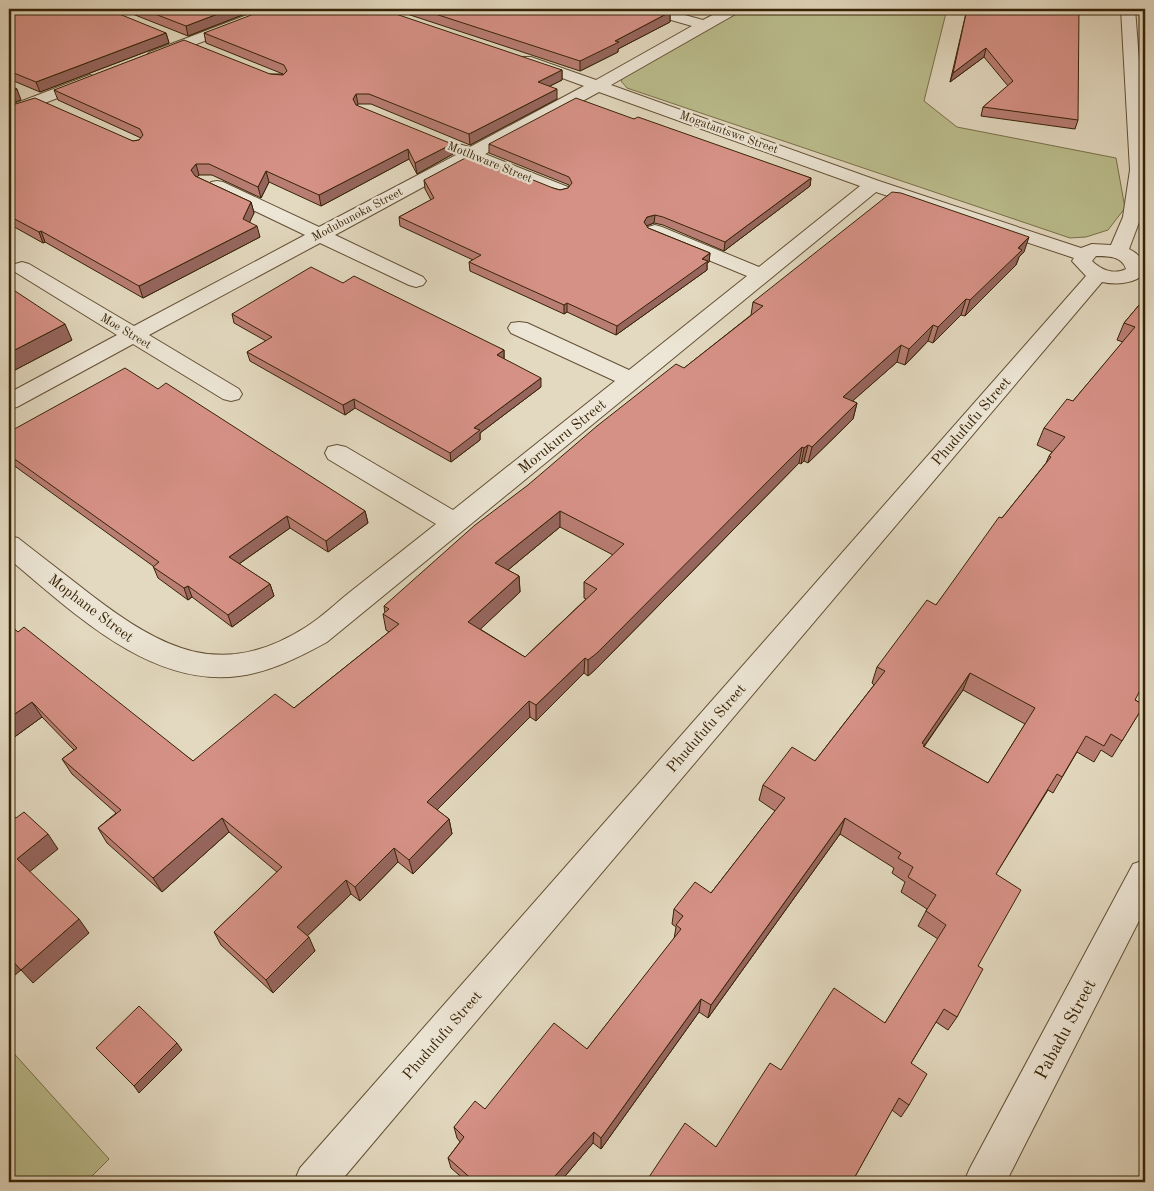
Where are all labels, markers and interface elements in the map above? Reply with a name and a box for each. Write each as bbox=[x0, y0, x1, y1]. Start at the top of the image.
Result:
street label: Mogatantswe Street bbox=[678, 110, 780, 156]
street label: Motlhware Street bbox=[445, 140, 534, 185]
street label: Modubunoka Street bbox=[310, 186, 405, 244]
street label: Moe Street bbox=[98, 312, 153, 352]
street label: Phudufufu Street bbox=[930, 375, 1015, 469]
street label: Morukuru Street bbox=[516, 397, 610, 477]
street label: Mophane Street bbox=[45, 572, 135, 646]
street label: Phudufufu Street bbox=[665, 682, 750, 776]
street label: Pabadu Street bbox=[1032, 977, 1100, 1082]
street label: Phudufufu Street bbox=[401, 989, 486, 1083]

